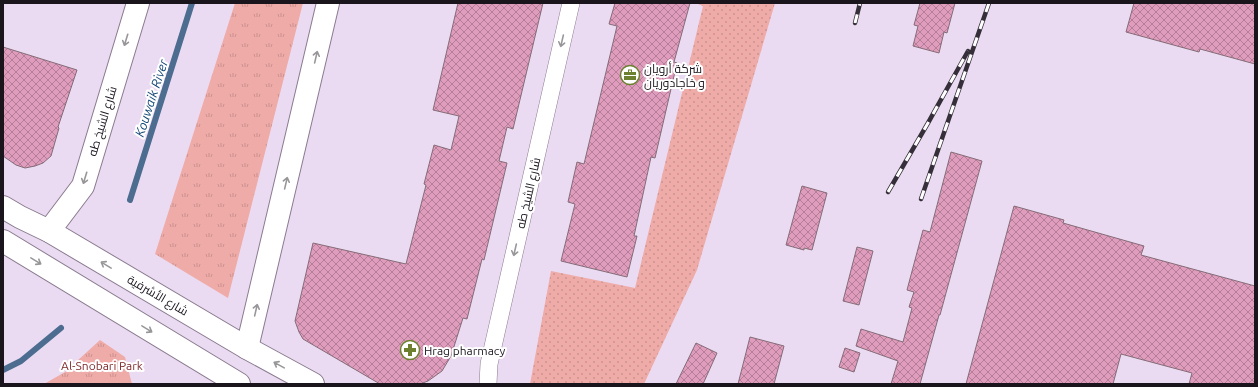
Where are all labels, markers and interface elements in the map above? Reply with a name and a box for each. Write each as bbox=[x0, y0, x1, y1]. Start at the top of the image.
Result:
one-way arrow bbox=[122, 34, 129, 47]
one-way arrow bbox=[558, 34, 566, 47]
one-way arrow bbox=[312, 50, 320, 63]
water label: Kouwaik River bbox=[132, 57, 170, 138]
place label: شركة أرويان و خاجادوريان bbox=[644, 61, 705, 90]
office icon: شركة أرويان و خاجادوريان bbox=[619, 64, 641, 86]
street label: شارع الشيخ طه bbox=[85, 84, 121, 158]
street label: شارع الشيخ طه bbox=[514, 156, 544, 230]
one-way arrow bbox=[81, 172, 88, 185]
one-way arrow bbox=[282, 177, 290, 190]
one-way arrow bbox=[511, 243, 519, 256]
one-way arrow bbox=[30, 258, 42, 266]
one-way arrow bbox=[100, 260, 112, 268]
street label: شارع الأشرفية bbox=[124, 272, 191, 319]
one-way arrow bbox=[253, 304, 260, 317]
one-way arrow bbox=[141, 325, 153, 333]
pharmacy icon: Hrag pharmacy bbox=[399, 339, 421, 361]
place label: Hrag pharmacy bbox=[424, 344, 506, 357]
park label: Al-Snobari Park bbox=[61, 359, 143, 372]
one-way arrow bbox=[273, 361, 285, 369]

